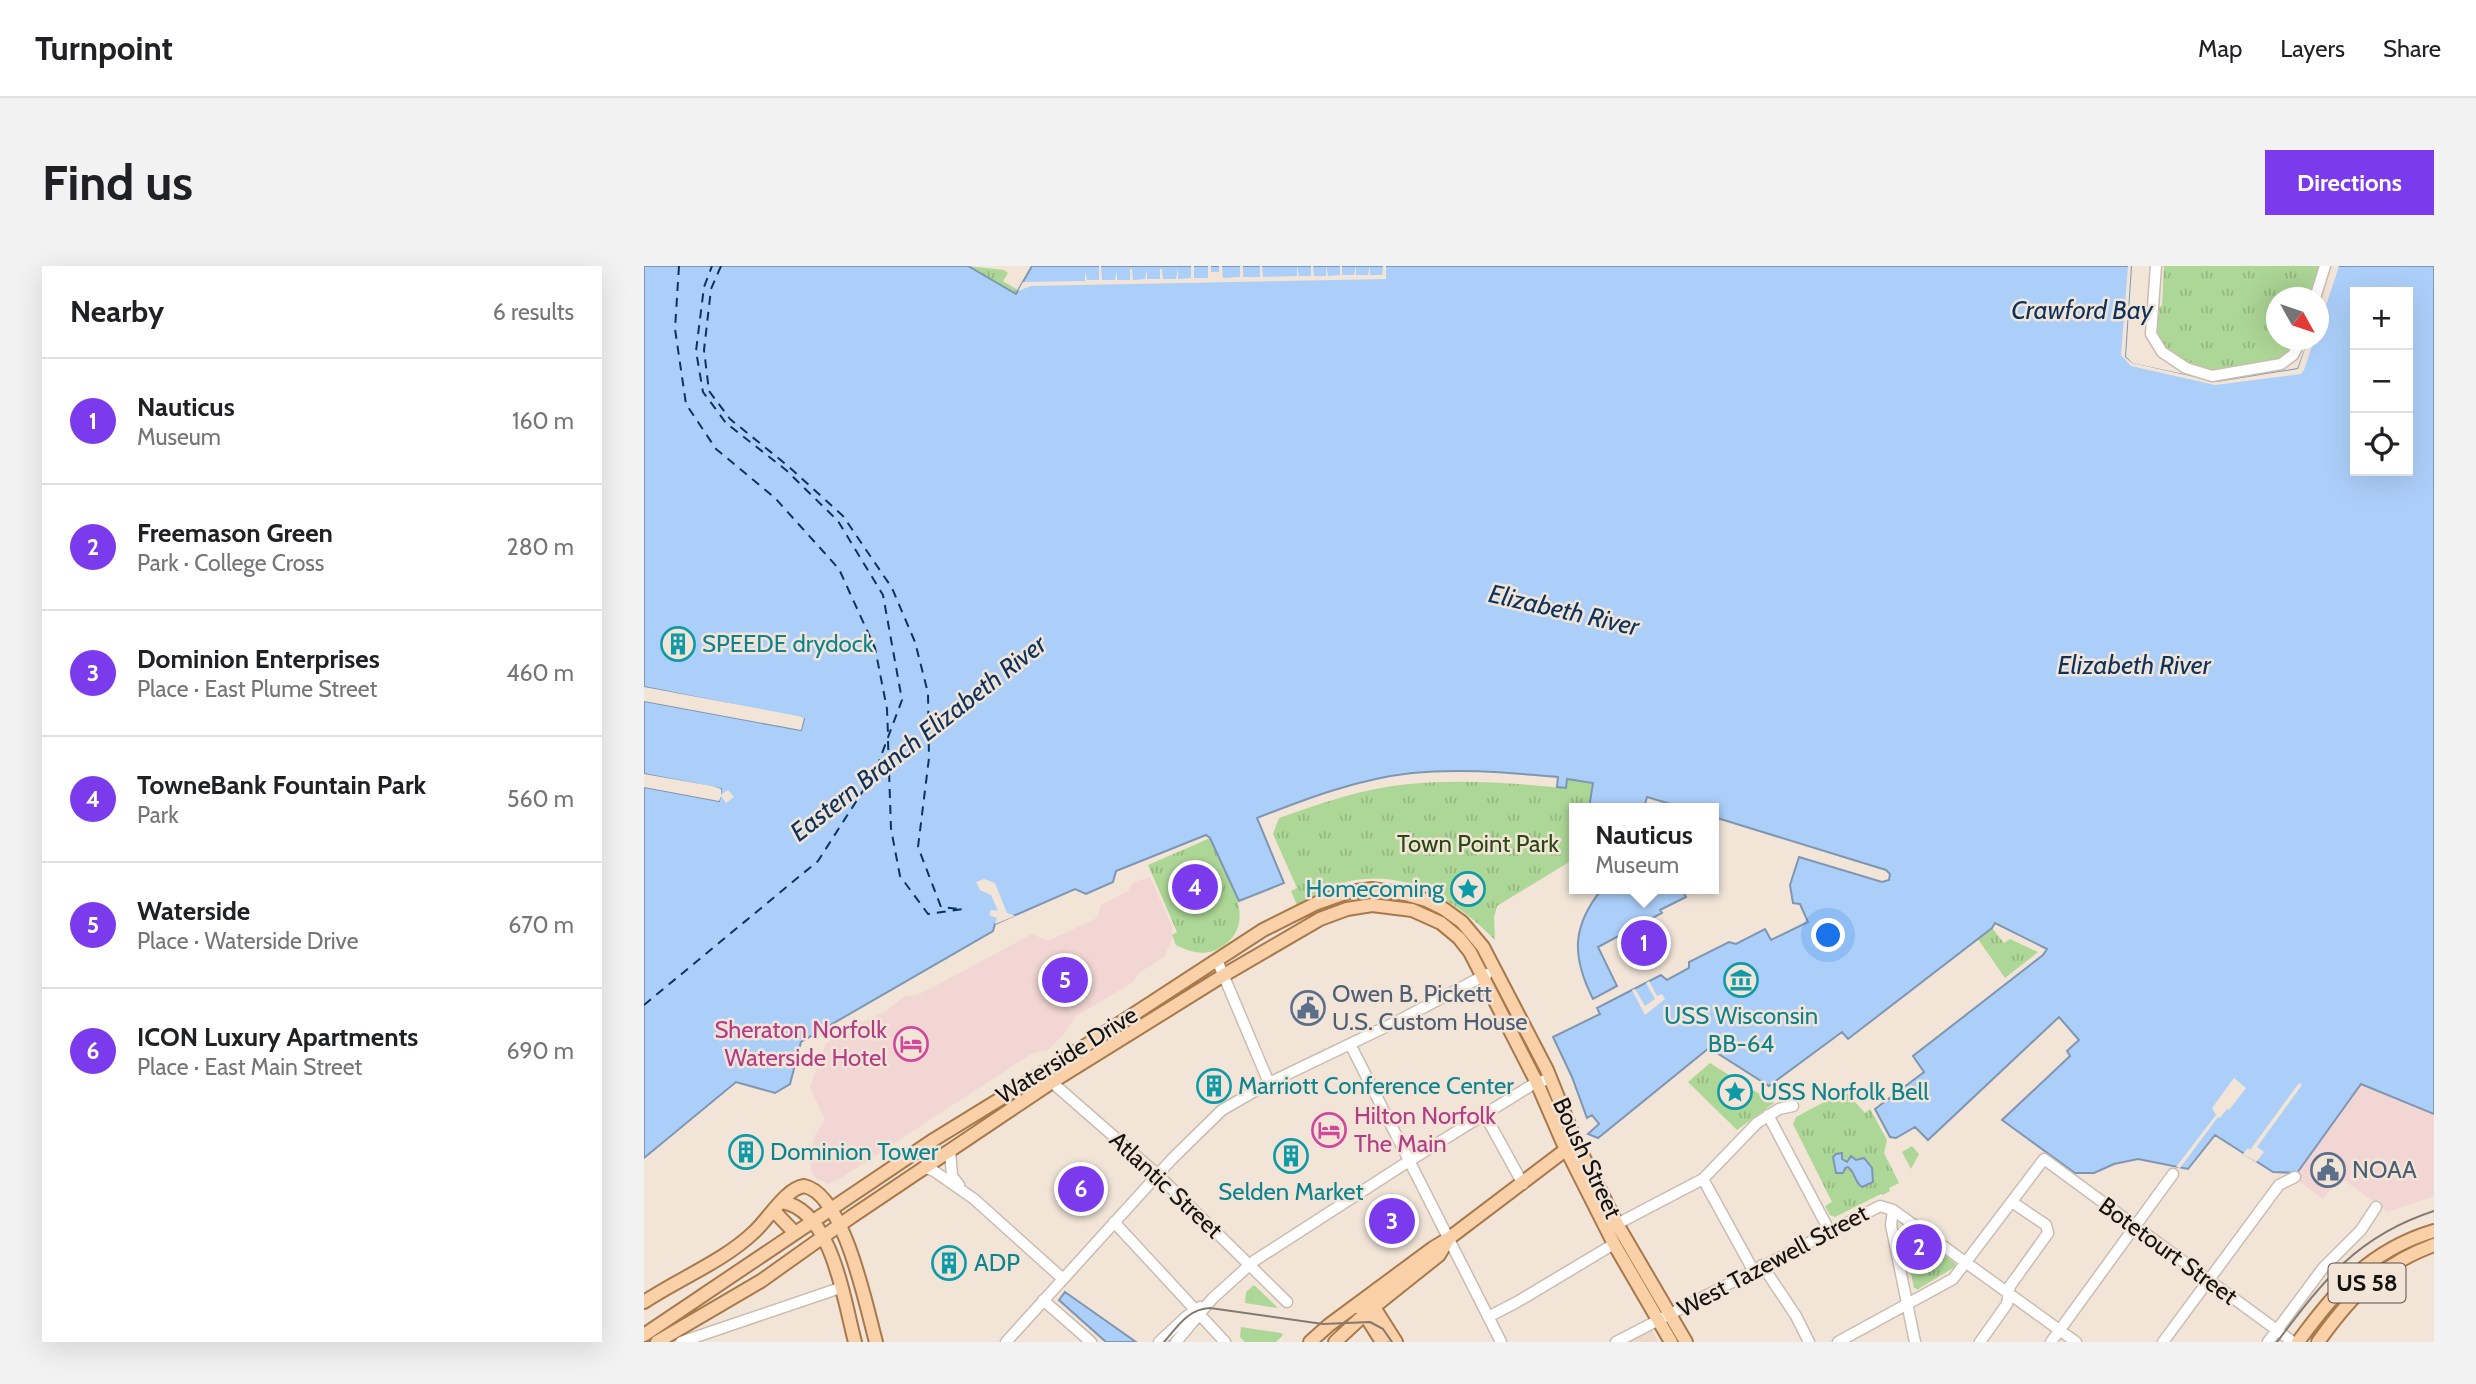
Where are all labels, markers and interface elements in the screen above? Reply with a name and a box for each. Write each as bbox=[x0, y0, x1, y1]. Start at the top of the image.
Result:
text: Turnpoint bbox=[35, 28, 173, 68]
text: Map bbox=[2198, 34, 2242, 63]
text: Layers bbox=[2280, 34, 2345, 63]
text: Share bbox=[2383, 34, 2441, 63]
button: Directions bbox=[2265, 150, 2434, 215]
text: Find us bbox=[42, 153, 193, 212]
north arrow bbox=[2266, 287, 2329, 350]
map controls bbox=[2350, 287, 2413, 476]
button: + bbox=[2350, 287, 2413, 350]
text: Nearby bbox=[70, 293, 164, 330]
water label: Crawford Bay bbox=[2011, 294, 2154, 326]
text: 6 results bbox=[493, 298, 574, 326]
button: − bbox=[2350, 350, 2413, 413]
text: Nauticus bbox=[137, 391, 235, 423]
text: 1 bbox=[89, 407, 97, 435]
text: 160 m bbox=[512, 407, 574, 435]
button: locate bbox=[2350, 413, 2413, 476]
text: Museum bbox=[137, 423, 221, 451]
text: Freemason Green bbox=[137, 517, 333, 549]
text: 2 bbox=[87, 533, 99, 561]
text: 280 m bbox=[507, 533, 574, 561]
text: Park · College Cross bbox=[137, 549, 324, 577]
water label: Elizabeth River bbox=[1486, 577, 1643, 643]
building icon: SPEEDE drydock bbox=[659, 625, 697, 663]
water label: Eastern Branch Elizabeth River bbox=[784, 627, 1053, 848]
place label: SPEEDE drydock bbox=[702, 629, 874, 658]
text: Dominion Enterprises bbox=[137, 643, 380, 675]
water label: Elizabeth River bbox=[2057, 649, 2212, 681]
text: 3 bbox=[87, 659, 99, 687]
text: 460 m bbox=[506, 659, 574, 687]
text: Place · East Plume Street bbox=[137, 675, 377, 703]
text: TowneBank Fountain Park bbox=[137, 769, 426, 801]
text: 4 bbox=[86, 785, 100, 813]
text: 560 m bbox=[507, 785, 574, 813]
text: Park bbox=[137, 801, 178, 829]
popup bbox=[1569, 803, 1719, 894]
text: Nauticus bbox=[1595, 819, 1693, 851]
park label: Town Point Park bbox=[1397, 829, 1559, 858]
text: Museum bbox=[1595, 851, 1679, 879]
pin: 4 bbox=[1172, 861, 1218, 913]
place icon: Homecoming bbox=[1449, 870, 1487, 908]
place label: Homecoming bbox=[1305, 874, 1445, 903]
text: Waterside bbox=[137, 895, 250, 927]
text: 5 bbox=[87, 911, 99, 939]
text: 670 m bbox=[508, 911, 574, 939]
pin: 1 bbox=[1621, 917, 1667, 969]
your location bbox=[1811, 918, 1845, 952]
text: Place · Waterside Drive bbox=[137, 927, 358, 955]
pin: 5 bbox=[1042, 954, 1088, 1006]
museum icon: USS Wisconsin BB-64 bbox=[1722, 961, 1760, 999]
place label: Owen B. Pickett U.S. Custom House bbox=[1332, 979, 1528, 1036]
public building icon: Owen B. Pickett U.S. Custom House bbox=[1289, 989, 1327, 1027]
street label: Waterside Drive bbox=[991, 1000, 1143, 1109]
place label: USS Wisconsin BB-64 bbox=[1664, 1001, 1818, 1058]
place label: Sheraton Norfolk Waterside Hotel bbox=[714, 1015, 887, 1072]
text: ICON Luxury Apartments bbox=[137, 1021, 418, 1053]
hotel icon: Sheraton Norfolk Waterside Hotel bbox=[892, 1025, 930, 1063]
text: 6 bbox=[87, 1037, 99, 1065]
text: 690 m bbox=[506, 1037, 574, 1065]
text: Place · East Main Street bbox=[137, 1053, 362, 1081]
building icon: Marriott Conference Center bbox=[1195, 1067, 1233, 1105]
place label: Marriott Conference Center bbox=[1238, 1071, 1514, 1100]
place icon: USS Norfolk Bell bbox=[1716, 1073, 1754, 1111]
place label: USS Norfolk Bell bbox=[1760, 1077, 1929, 1106]
street label: Boush Street bbox=[1547, 1093, 1628, 1223]
place label: Hilton Norfolk The Main bbox=[1354, 1101, 1496, 1158]
hotel icon: Hilton Norfolk The Main bbox=[1310, 1111, 1348, 1149]
street label: Atlantic Street bbox=[1104, 1125, 1229, 1244]
building icon: Dominion Tower bbox=[727, 1133, 765, 1171]
place label: Dominion Tower bbox=[770, 1137, 939, 1166]
building icon: Selden Market bbox=[1272, 1137, 1310, 1175]
public building icon: NOAA bbox=[2309, 1151, 2347, 1189]
place label: NOAA bbox=[2352, 1155, 2417, 1184]
pin: 6 bbox=[1058, 1163, 1104, 1215]
place label: Selden Market bbox=[1218, 1177, 1364, 1206]
street label: Botetourt Street bbox=[2093, 1191, 2243, 1311]
pin: 3 bbox=[1369, 1195, 1415, 1247]
street label: West Tazewell Street bbox=[1673, 1198, 1873, 1323]
pin: 2 bbox=[1896, 1221, 1942, 1273]
building icon: ADP bbox=[930, 1244, 968, 1282]
place label: ADP bbox=[974, 1248, 1020, 1277]
road number: US 58 bbox=[2328, 1264, 2406, 1302]

